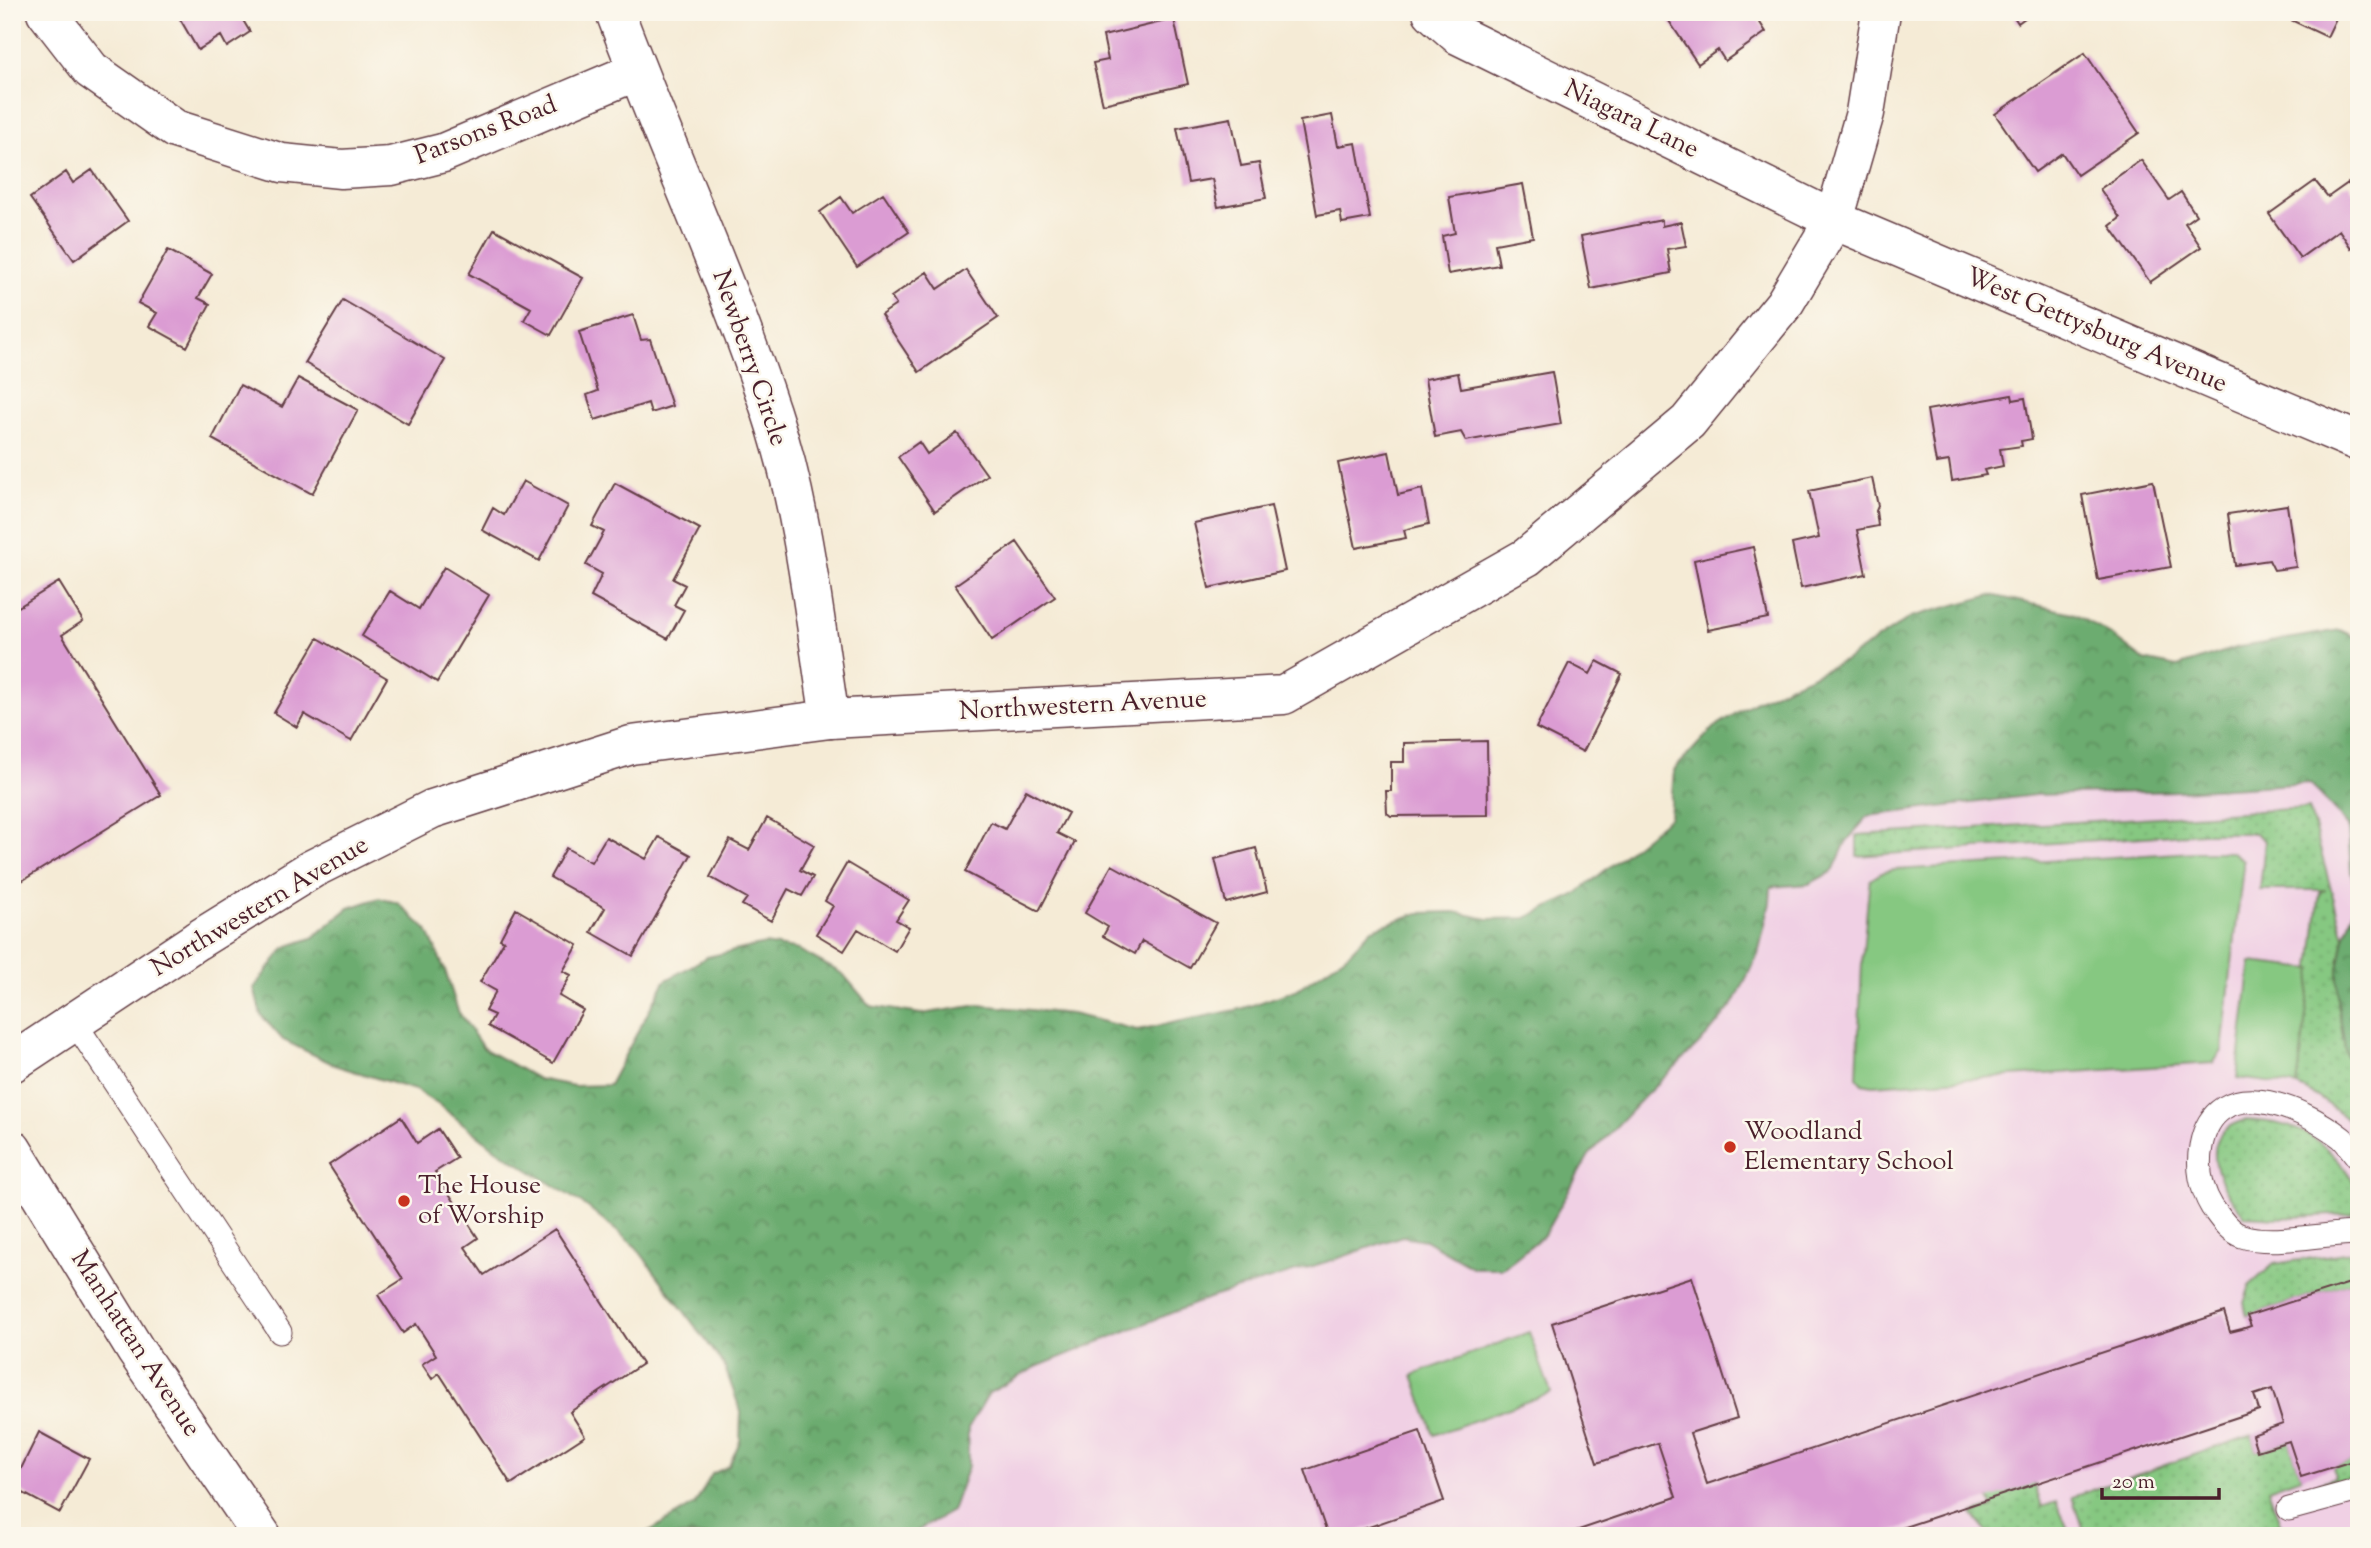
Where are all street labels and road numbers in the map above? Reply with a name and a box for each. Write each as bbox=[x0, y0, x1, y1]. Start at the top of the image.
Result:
street label: Niagara Lane bbox=[1557, 71, 1705, 169]
street label: Parsons Road bbox=[409, 87, 563, 175]
street label: West Gettysburg Avenue bbox=[1959, 259, 2233, 403]
street label: Newberry Circle bbox=[702, 265, 796, 451]
street label: Northwestern Avenue bbox=[958, 681, 1208, 731]
street label: Northwestern Avenue bbox=[144, 827, 376, 987]
street label: Manhattan Avenue bbox=[61, 1243, 209, 1445]

